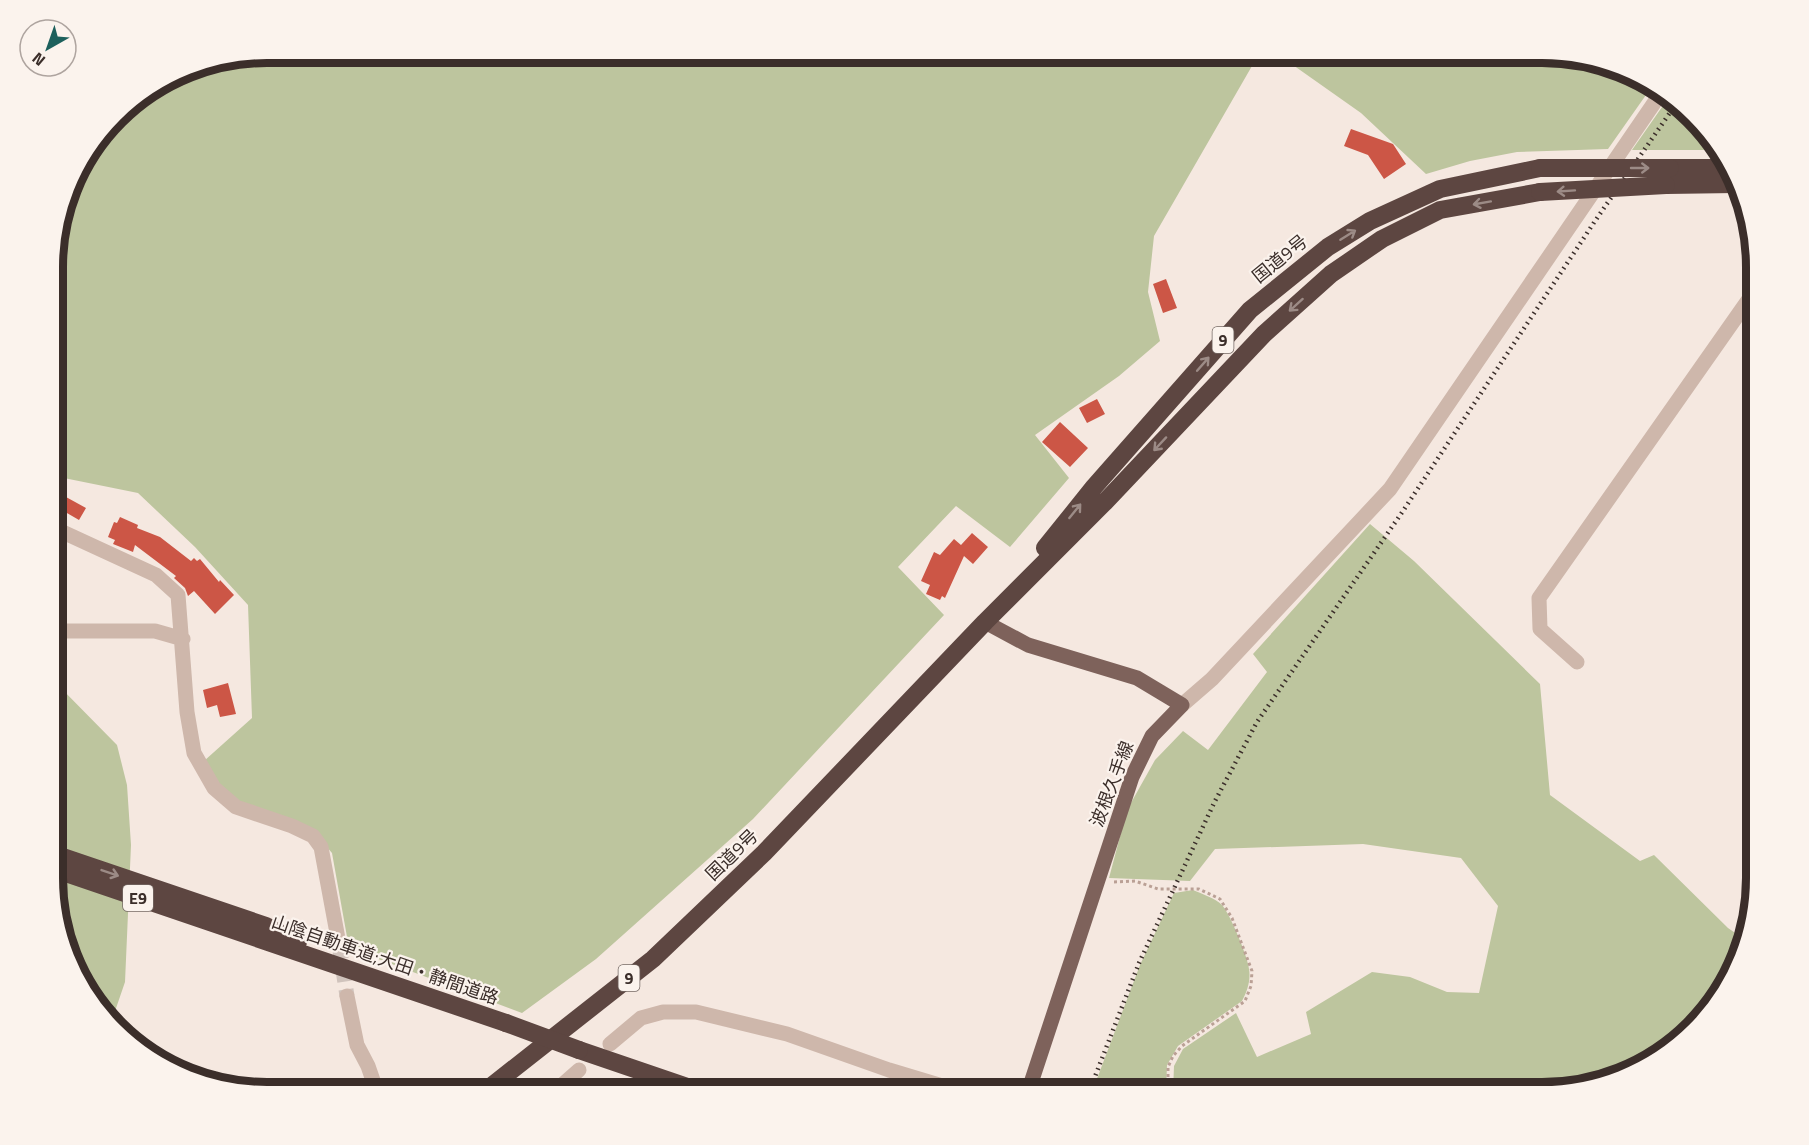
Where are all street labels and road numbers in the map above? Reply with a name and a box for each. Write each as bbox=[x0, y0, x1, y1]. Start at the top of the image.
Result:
street label: 国道9号 bbox=[1246, 228, 1313, 289]
road number: 9 bbox=[1212, 327, 1234, 353]
street label: 波根久手線 bbox=[1083, 737, 1140, 831]
street label: 国道9号 bbox=[699, 823, 764, 887]
road number: E9 bbox=[123, 885, 153, 911]
street label: 山陰自動車道;大田・静間道路 bbox=[268, 908, 502, 1011]
road number: 9 bbox=[618, 965, 640, 991]

